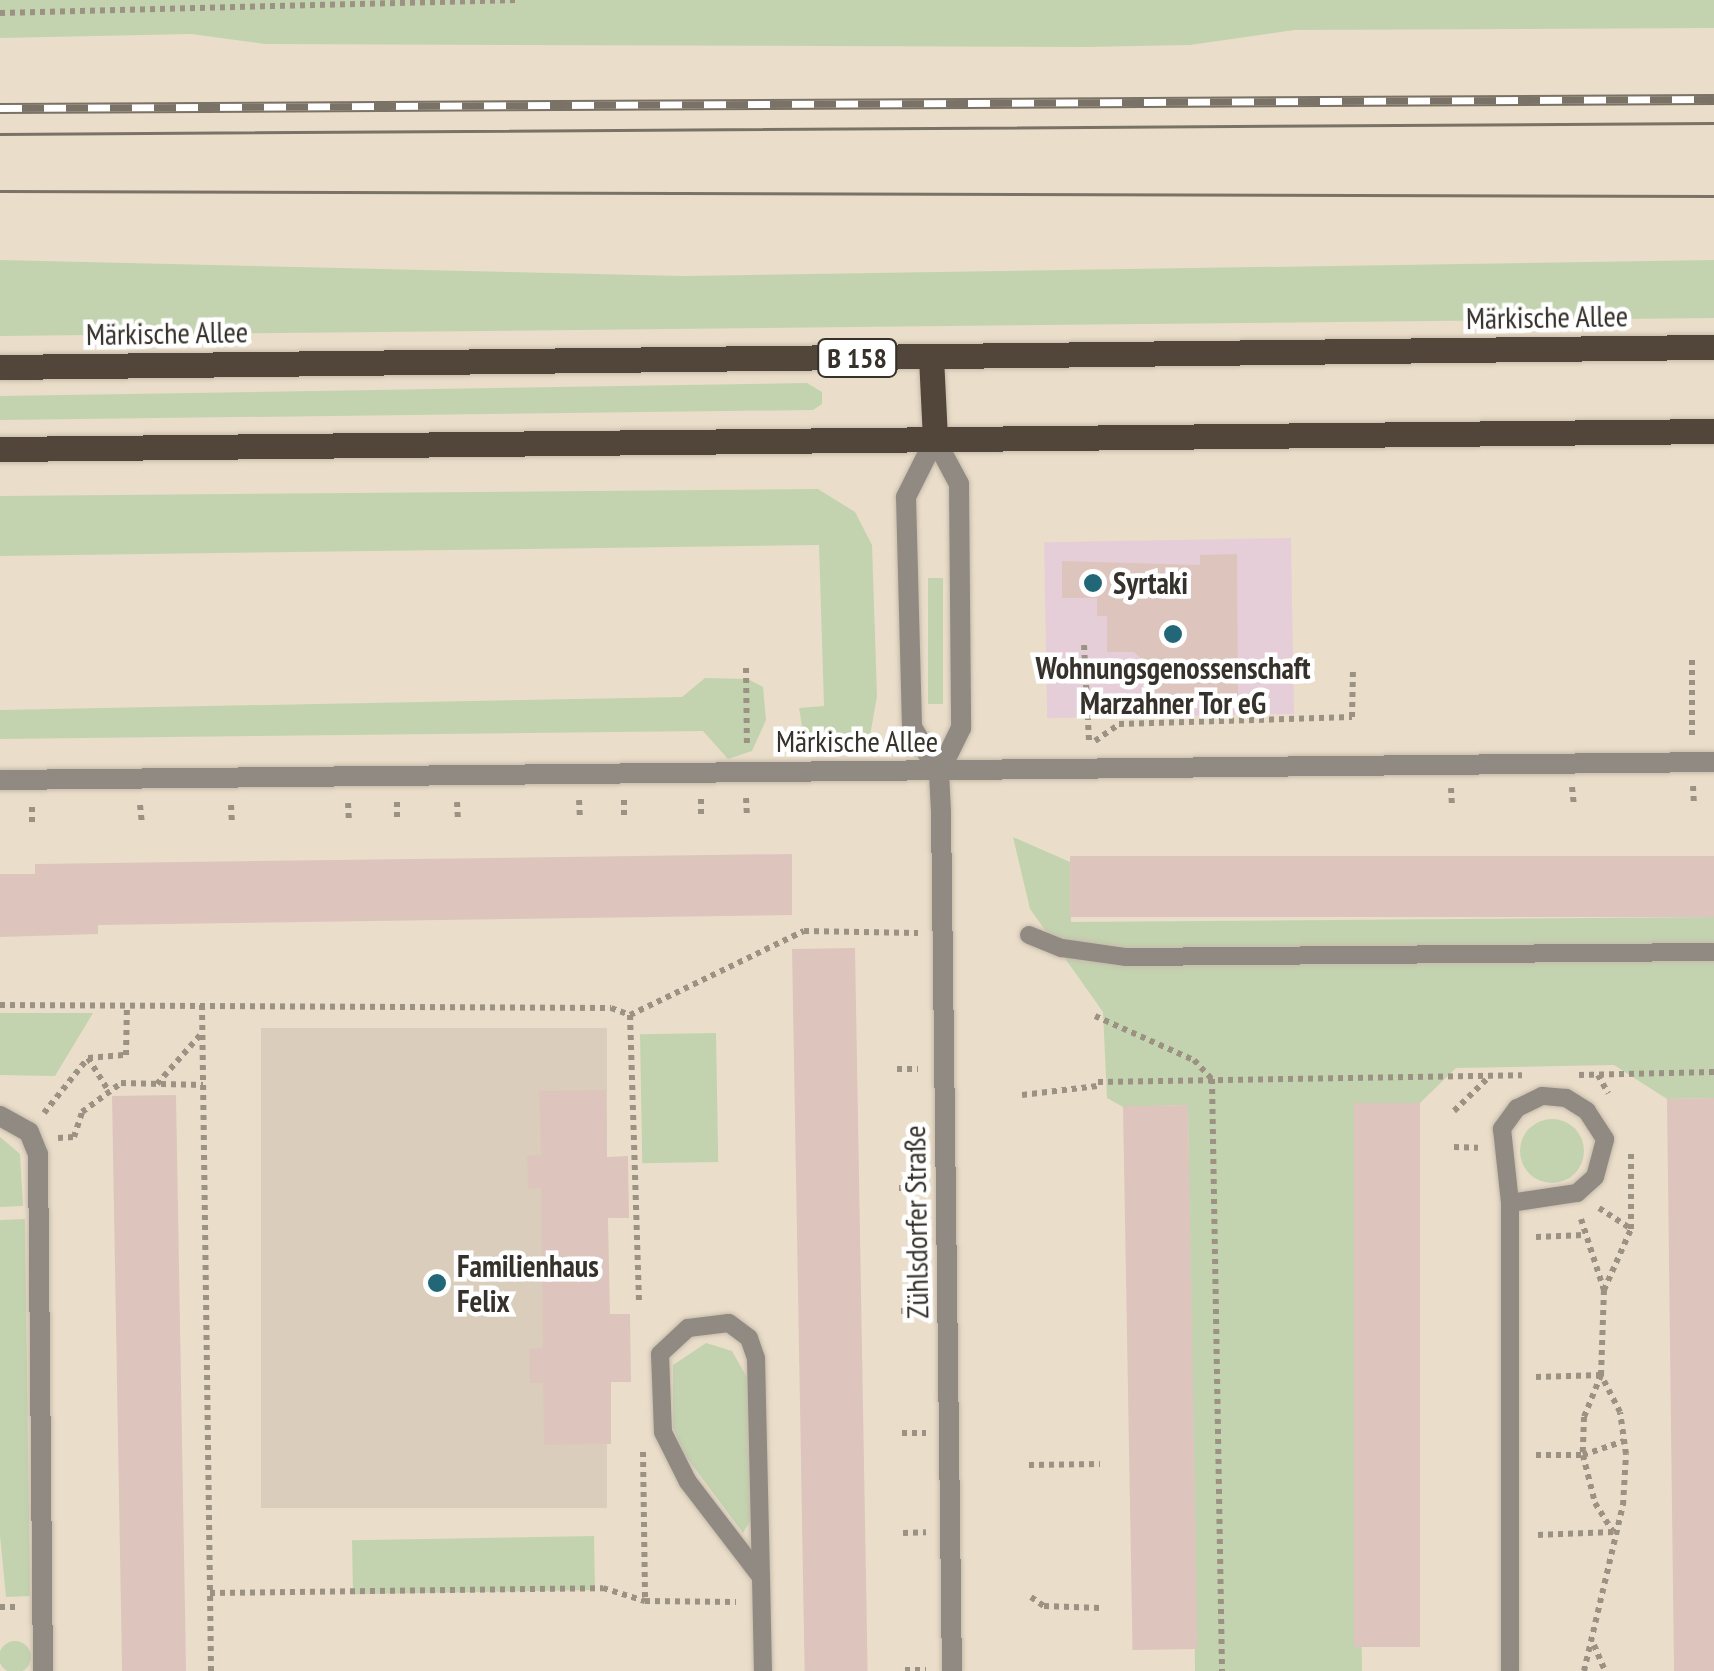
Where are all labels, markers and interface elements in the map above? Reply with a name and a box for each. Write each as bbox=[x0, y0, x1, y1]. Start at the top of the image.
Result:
street label: Märkische Allee bbox=[1465, 298, 1629, 336]
street label: Märkische Allee bbox=[85, 314, 249, 352]
road number: B 158 bbox=[817, 335, 897, 381]
place label: Syrtaki bbox=[1113, 565, 1188, 601]
marker: Syrtaki bbox=[1082, 572, 1104, 594]
marker: Wohnungsgenossenschaft Marzahner Tor eG bbox=[1162, 623, 1184, 645]
place label: Wohnungsgenossenschaft Marzahner Tor eG bbox=[1036, 650, 1310, 720]
street label: Märkische Allee bbox=[776, 723, 938, 759]
street label: Zühlsdorfer Straße bbox=[896, 1125, 936, 1319]
place label: Familienhaus Felix bbox=[457, 1248, 599, 1318]
marker: Familienhaus Felix bbox=[426, 1272, 448, 1294]

